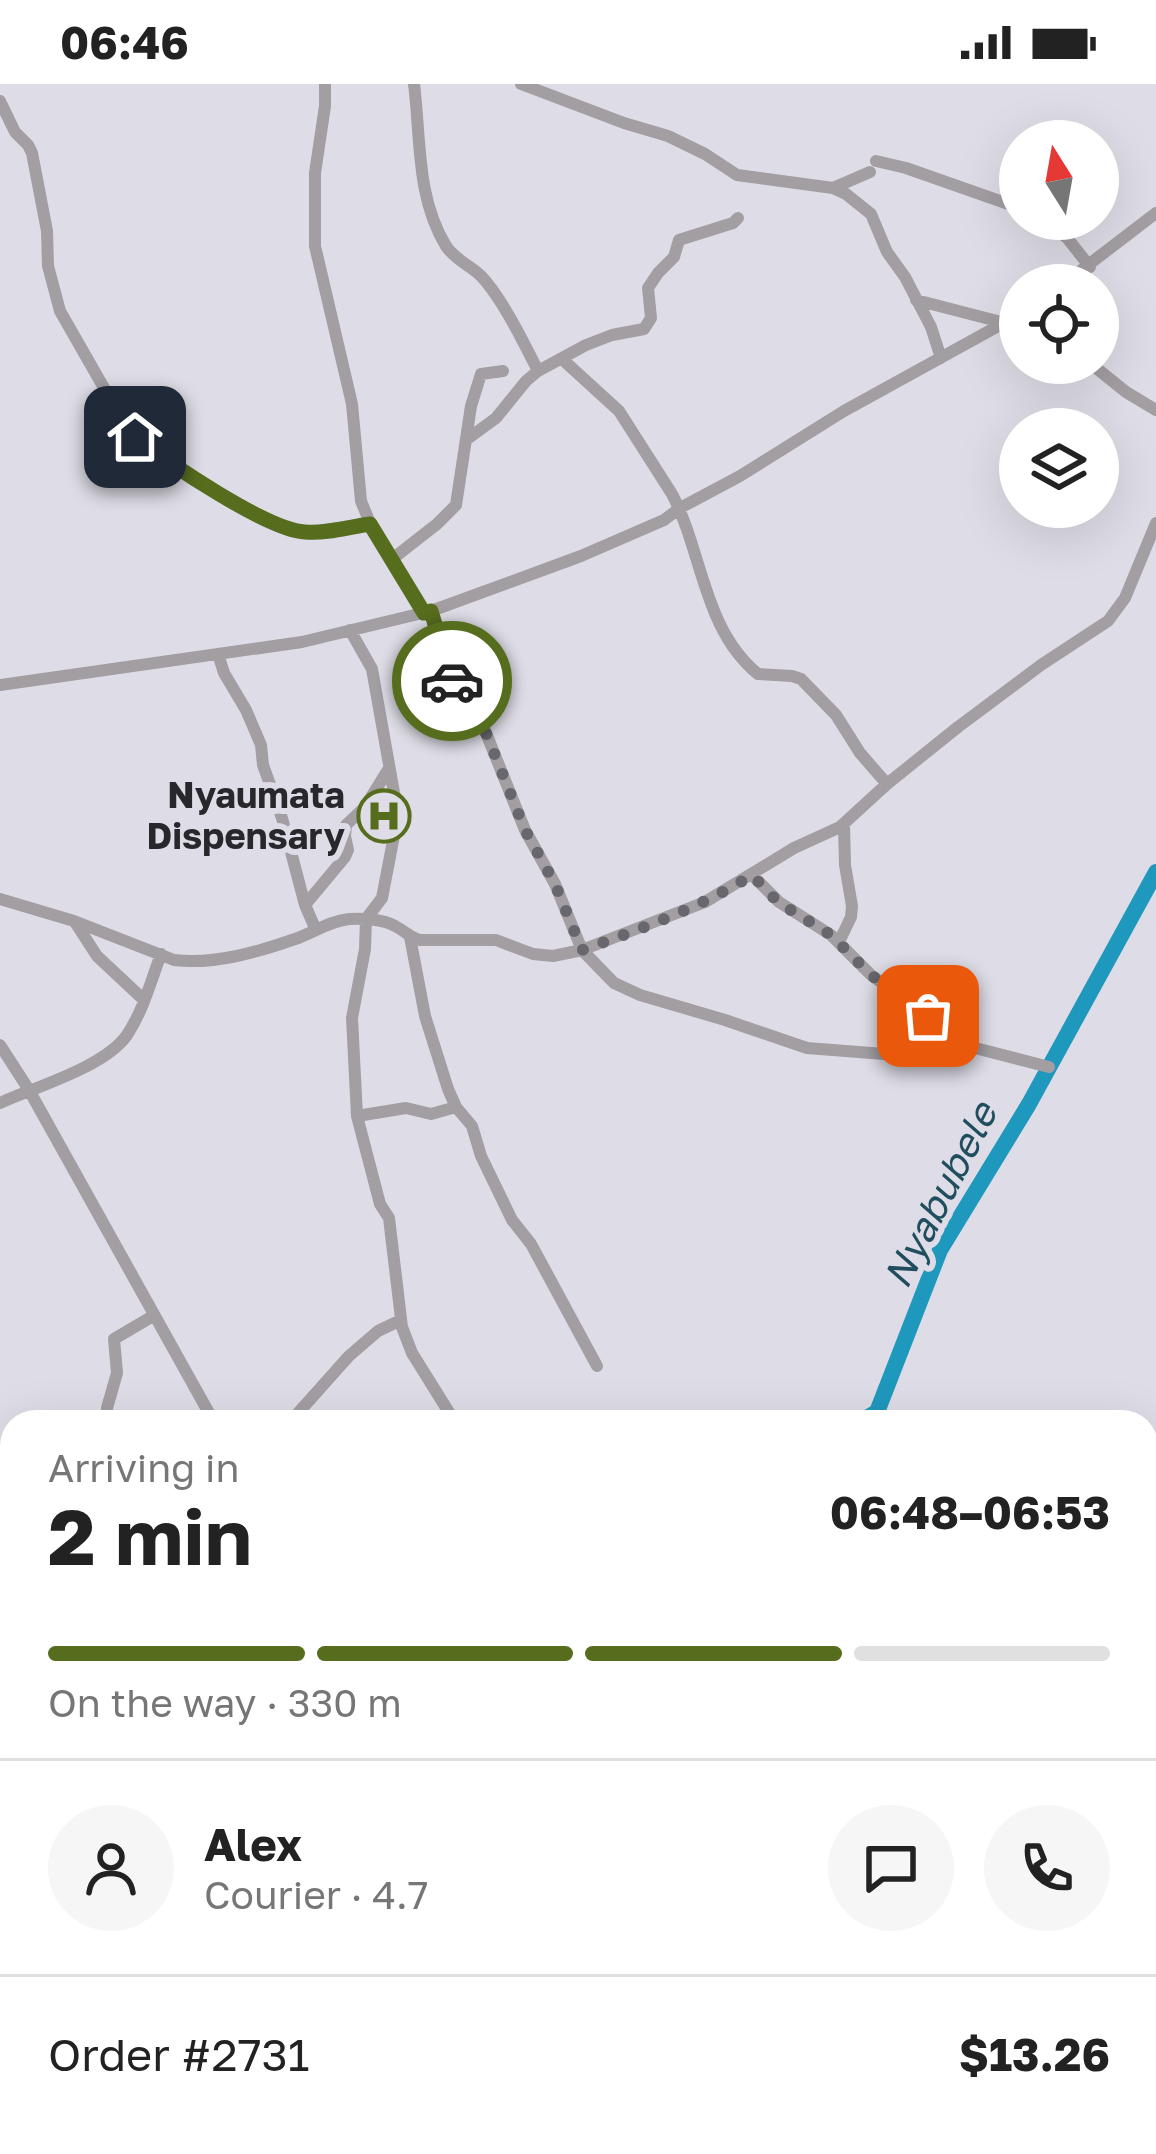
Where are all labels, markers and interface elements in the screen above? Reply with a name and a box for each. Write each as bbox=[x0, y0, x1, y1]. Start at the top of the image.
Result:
text: 06:46 bbox=[60, 15, 189, 69]
north arrow bbox=[999, 120, 1119, 240]
map controls bbox=[999, 120, 1119, 528]
button: locate bbox=[999, 264, 1119, 384]
pin bbox=[84, 386, 186, 488]
icon: home bbox=[102, 404, 168, 470]
button: layers bbox=[999, 408, 1119, 528]
courier bbox=[392, 621, 512, 741]
icon: car bbox=[419, 648, 485, 714]
place label: Nyaumata Dispensary bbox=[146, 773, 345, 857]
hospital icon: Nyaumata Dispensary bbox=[356, 788, 412, 844]
pin bbox=[877, 965, 979, 1067]
icon: bag bbox=[895, 983, 961, 1049]
water label: Nyabubele bbox=[873, 1092, 1007, 1295]
text: Arriving in bbox=[48, 1444, 239, 1491]
text: 06:48–06:53 bbox=[830, 1485, 1110, 1539]
text: 2 min bbox=[48, 1489, 252, 1582]
text: On the way · 330 m bbox=[48, 1679, 402, 1726]
button: person bbox=[48, 1805, 174, 1931]
button: chat bbox=[828, 1805, 954, 1931]
button: phone bbox=[984, 1805, 1110, 1931]
text: Alex bbox=[204, 1817, 302, 1871]
text: Courier · 4.7 bbox=[204, 1871, 428, 1918]
text: Order #2731 bbox=[48, 2027, 310, 2081]
text: $13.26 bbox=[959, 2027, 1110, 2081]

